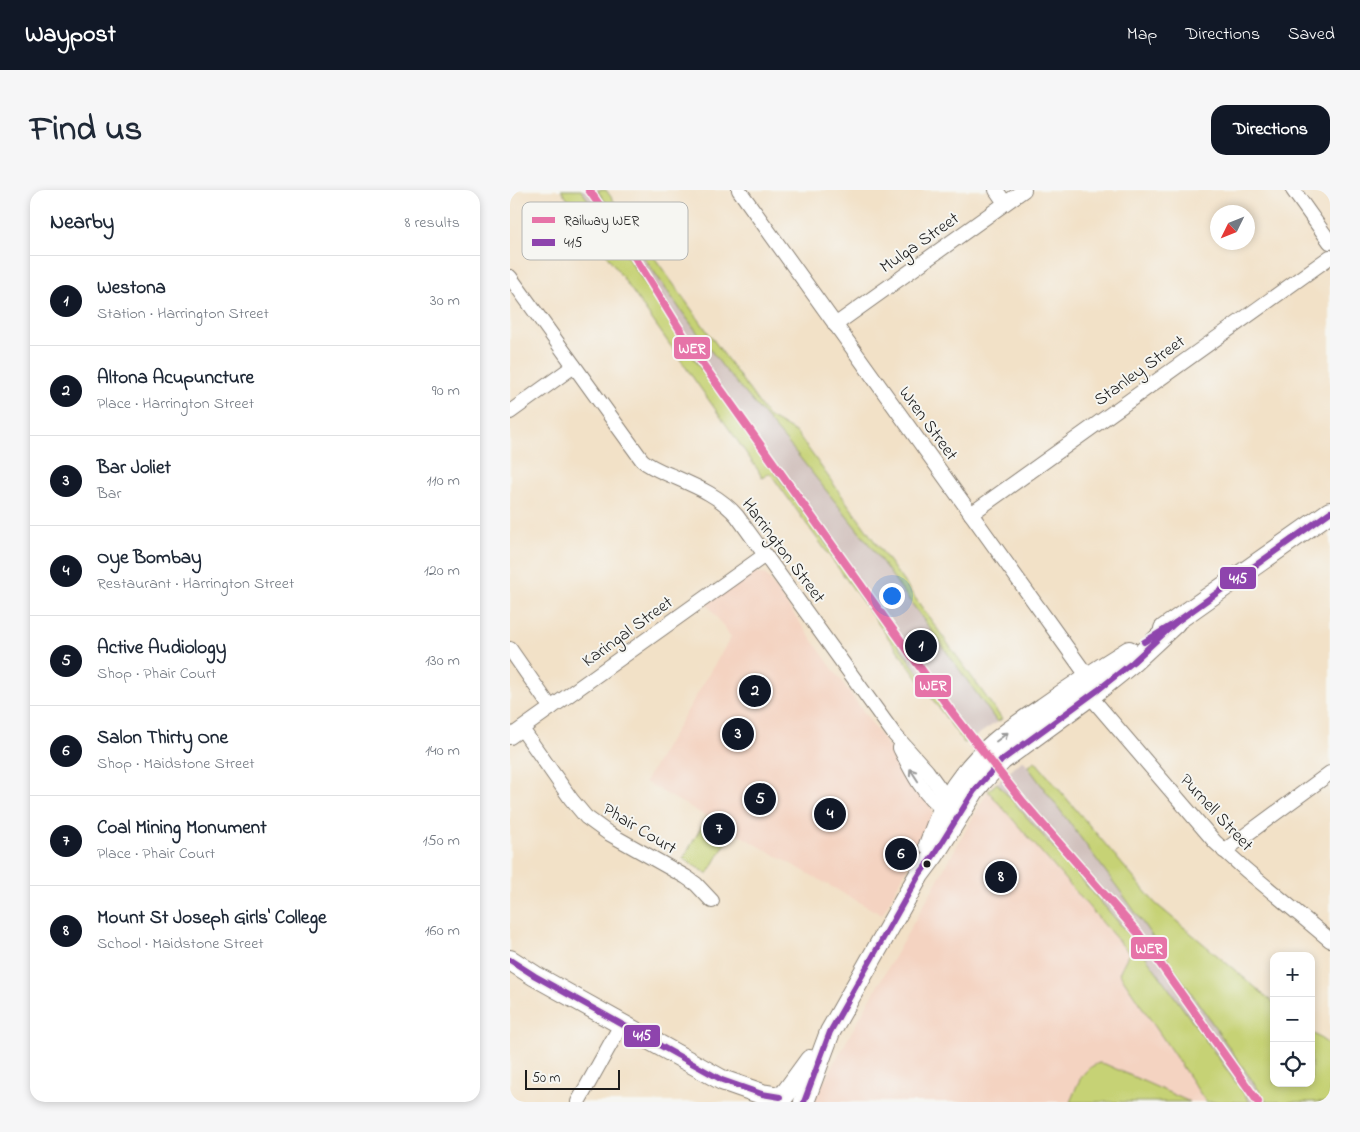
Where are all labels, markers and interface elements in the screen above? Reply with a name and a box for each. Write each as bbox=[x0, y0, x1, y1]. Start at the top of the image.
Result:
text: Waypost bbox=[25, 18, 116, 53]
text: Map bbox=[1127, 22, 1157, 48]
text: Directions bbox=[1185, 22, 1260, 48]
text: Saved bbox=[1288, 22, 1335, 48]
text: Find us bbox=[30, 105, 142, 156]
button: Directions bbox=[1211, 105, 1330, 155]
legend bbox=[522, 202, 688, 260]
north arrow bbox=[1210, 205, 1255, 250]
street label: Mulga Street bbox=[875, 207, 966, 281]
text: Nearby bbox=[50, 208, 114, 238]
text: 8 results bbox=[404, 211, 460, 235]
text: Railway WER bbox=[564, 211, 640, 233]
text: 415 bbox=[564, 233, 582, 254]
text: Westona bbox=[97, 275, 166, 302]
text: 1 bbox=[63, 289, 69, 313]
text: 30 m bbox=[430, 289, 460, 313]
text: Station · Harrington Street bbox=[97, 302, 269, 326]
street label: Stanley Street bbox=[1089, 330, 1191, 414]
line badge: WER bbox=[673, 336, 711, 360]
text: WER bbox=[678, 339, 707, 360]
text: Altona Acupuncture bbox=[97, 365, 254, 392]
text: 2 bbox=[62, 379, 70, 403]
text: 90 m bbox=[432, 379, 460, 403]
street label: Wren Street bbox=[891, 382, 963, 467]
text: Place · Harrington Street bbox=[97, 392, 254, 416]
text: Bar Joliet bbox=[97, 455, 171, 482]
text: 3 bbox=[63, 469, 69, 493]
text: 110 m bbox=[426, 469, 460, 493]
text: Bar bbox=[97, 482, 121, 506]
street label: Harrington Street bbox=[733, 493, 831, 610]
text: Oye Bombay bbox=[97, 545, 202, 572]
text: 4 bbox=[63, 559, 69, 583]
text: 120 m bbox=[424, 559, 460, 583]
line badge: 415 bbox=[1219, 566, 1257, 590]
text: 415 bbox=[1228, 569, 1247, 590]
text: Restaurant · Harrington Street bbox=[97, 572, 294, 596]
your location bbox=[879, 583, 905, 609]
street label: Karingal Street bbox=[577, 591, 680, 675]
pin: 1 bbox=[905, 627, 937, 665]
text: Active Audiology bbox=[97, 635, 226, 662]
text: 5 bbox=[61, 649, 71, 673]
text: 130 m bbox=[425, 649, 460, 673]
text: Shop · Phair Court bbox=[97, 662, 216, 686]
pin: 2 bbox=[739, 672, 771, 710]
line badge: WER bbox=[914, 674, 952, 698]
text: WER bbox=[919, 676, 948, 697]
pin: 3 bbox=[722, 715, 754, 753]
text: Salon Thirty One bbox=[97, 725, 228, 752]
one-way arrow bbox=[995, 731, 1008, 742]
text: 6 bbox=[62, 739, 70, 763]
text: 140 m bbox=[425, 739, 460, 763]
text: Shop · Maidstone Street bbox=[97, 752, 255, 776]
one-way arrow bbox=[909, 768, 919, 782]
street label: Purnell Street bbox=[1173, 769, 1258, 858]
pin: 5 bbox=[744, 780, 776, 818]
pin: 4 bbox=[814, 795, 846, 833]
street label: Phair Court bbox=[597, 797, 681, 862]
pin: 7 bbox=[703, 810, 735, 848]
text: Coal Mining Monument bbox=[97, 815, 267, 842]
text: 7 bbox=[63, 829, 69, 853]
text: 150 m bbox=[422, 829, 460, 853]
pin: 6 bbox=[885, 835, 917, 873]
text: Place · Phair Court bbox=[97, 842, 215, 866]
pin: 8 bbox=[985, 858, 1017, 896]
unlabelled marker bbox=[922, 859, 932, 869]
text: Mount St Joseph Girls' College bbox=[97, 905, 326, 932]
text: 8 bbox=[63, 919, 69, 943]
text: 160 m bbox=[425, 919, 460, 943]
text: School · Maidstone Street bbox=[97, 932, 264, 956]
line badge: WER bbox=[1130, 936, 1168, 960]
text: WER bbox=[1135, 939, 1164, 960]
map controls bbox=[1270, 952, 1315, 1087]
button: + bbox=[1270, 952, 1315, 997]
button: − bbox=[1270, 997, 1315, 1042]
line badge: 415 bbox=[623, 1024, 661, 1048]
text: 415 bbox=[632, 1026, 651, 1047]
button: locate bbox=[1270, 1042, 1315, 1087]
scale bar bbox=[525, 1067, 620, 1090]
text: 50 m bbox=[532, 1068, 560, 1089]

